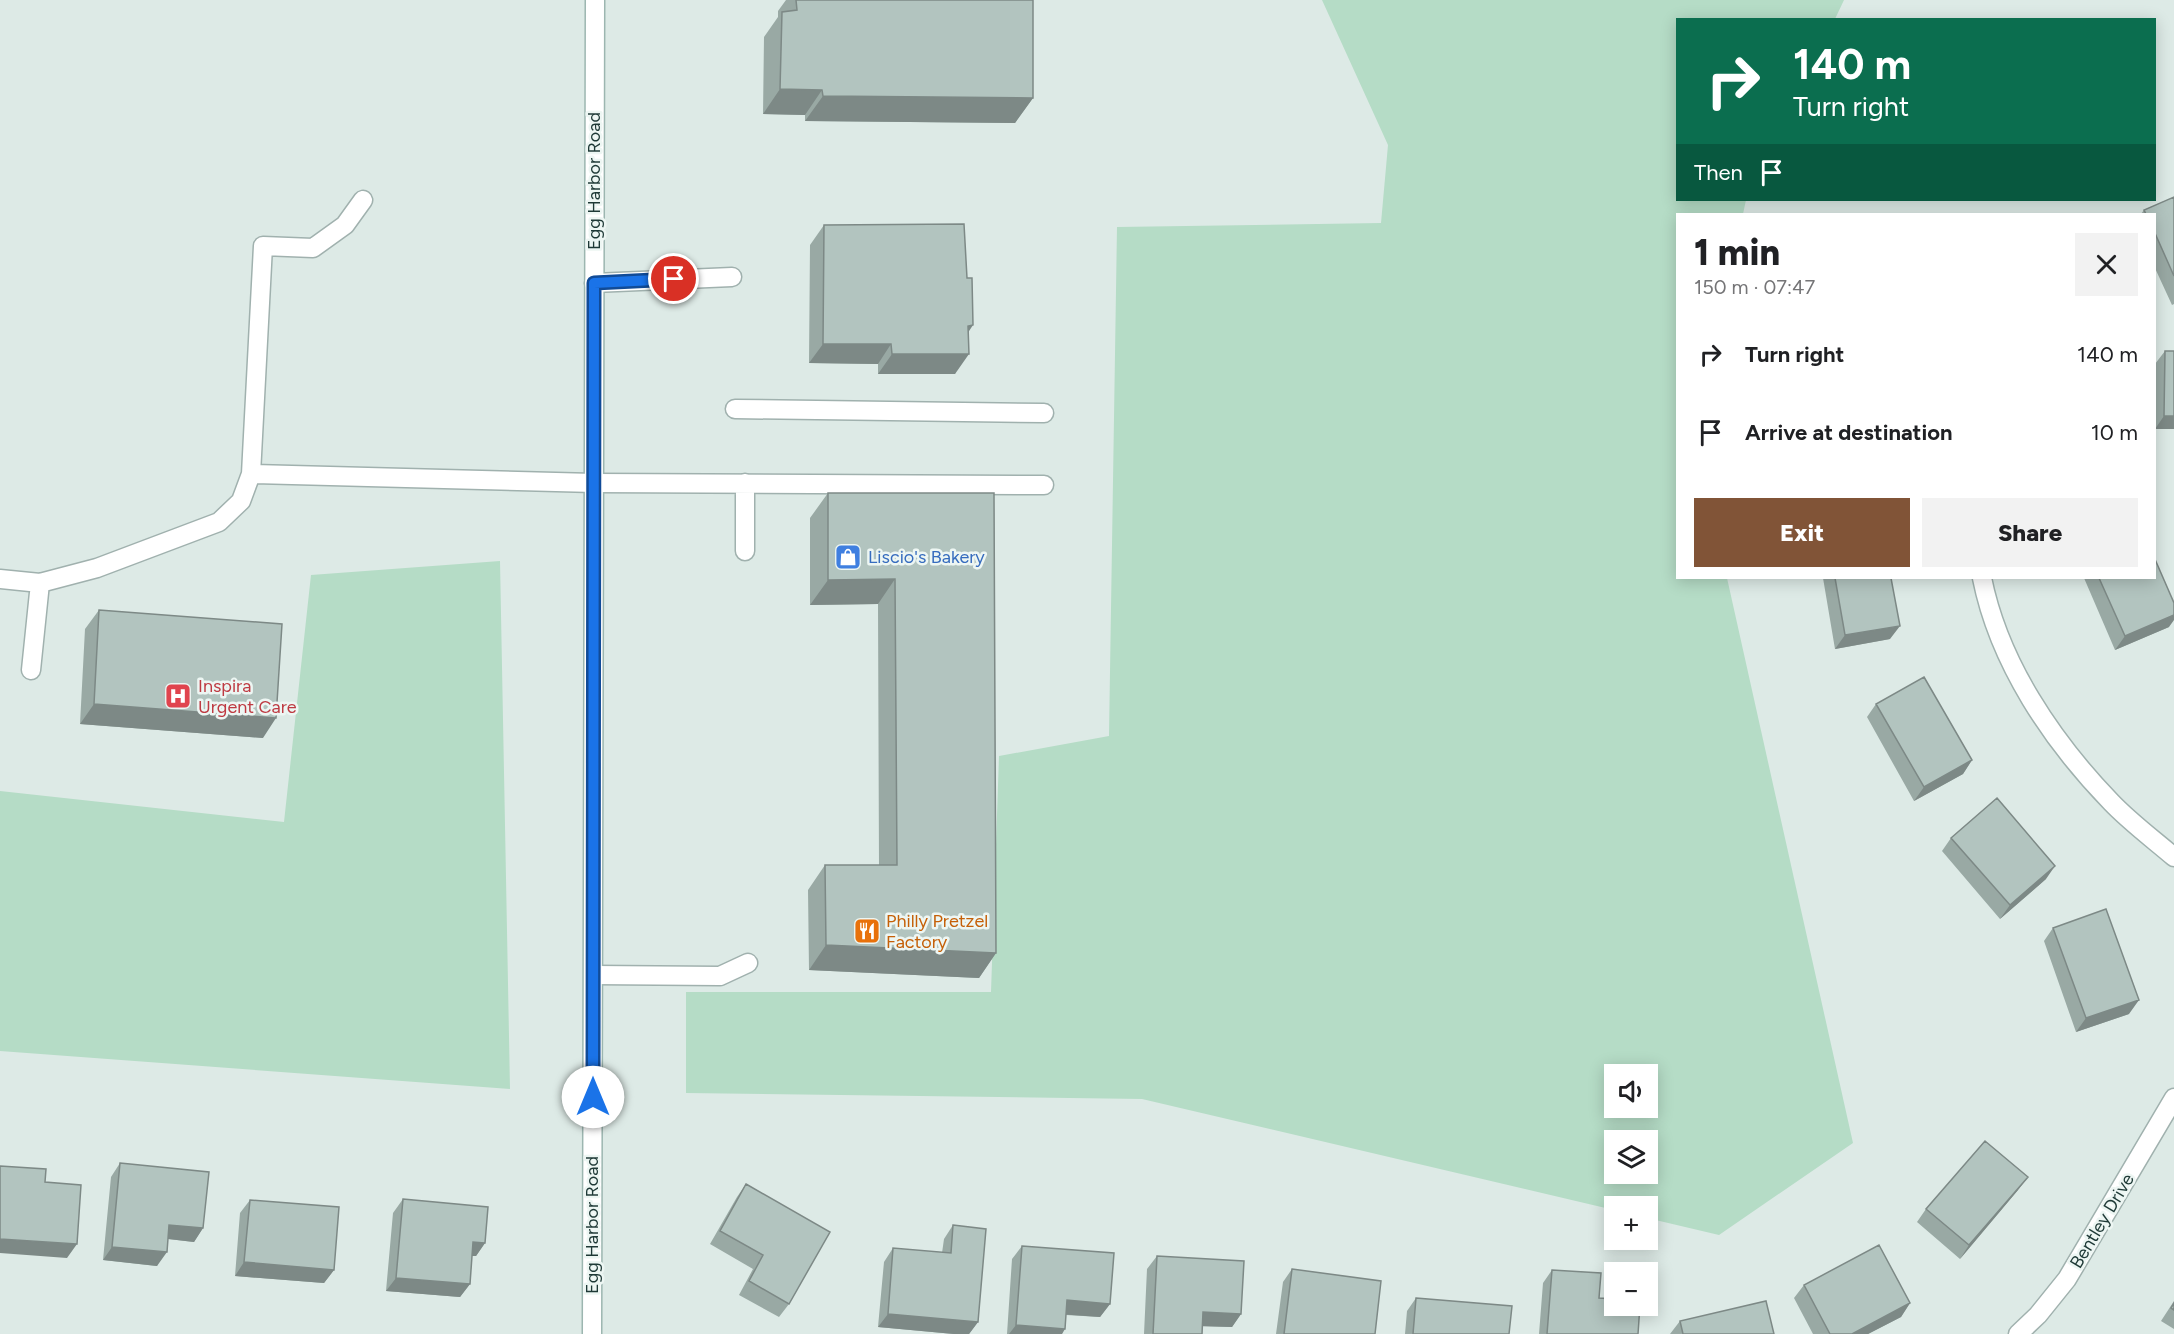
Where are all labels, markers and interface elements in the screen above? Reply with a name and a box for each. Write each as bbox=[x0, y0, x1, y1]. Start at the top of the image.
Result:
text: 140 m bbox=[1793, 39, 1911, 90]
icon: right bbox=[1694, 42, 1772, 120]
text: Turn right bbox=[1793, 90, 1909, 123]
street label: Egg Harbor Road bbox=[583, 112, 605, 250]
icon: arrive bbox=[1755, 156, 1788, 189]
text: Then bbox=[1694, 159, 1743, 186]
text: 1 min bbox=[1694, 231, 1780, 274]
button: close bbox=[2075, 233, 2138, 296]
pin bbox=[648, 253, 699, 304]
icon: arrive bbox=[657, 262, 690, 295]
text: 150 m · 07:47 bbox=[1694, 275, 1815, 299]
icon: right bbox=[1694, 338, 1727, 371]
text: Turn right bbox=[1745, 341, 1844, 368]
text: 140 m bbox=[2077, 341, 2138, 368]
icon: arrive bbox=[1694, 416, 1727, 449]
text: Arrive at destination bbox=[1745, 419, 1953, 446]
text: 10 m bbox=[2091, 419, 2138, 446]
button: Exit bbox=[1694, 498, 1910, 567]
button: Share bbox=[1922, 498, 2138, 567]
shop icon: Liscio's Bakery bbox=[833, 542, 863, 572]
place label: Liscio's Bakery bbox=[868, 546, 985, 568]
place label: Inspira Urgent Care bbox=[198, 675, 297, 718]
hospital icon: Inspira Urgent Care bbox=[163, 681, 193, 711]
place label: Philly Pretzel Factory bbox=[886, 910, 988, 953]
restaurant icon: Philly Pretzel Factory bbox=[852, 916, 882, 946]
map controls bbox=[1604, 1064, 1658, 1316]
button: sound bbox=[1604, 1064, 1658, 1118]
position arrow bbox=[561, 1065, 625, 1129]
button: layers bbox=[1604, 1130, 1658, 1184]
street label: Egg Harbor Road bbox=[581, 1156, 603, 1294]
street label: Bentley Drive bbox=[2065, 1169, 2139, 1272]
button: + bbox=[1604, 1196, 1658, 1250]
button: − bbox=[1604, 1262, 1658, 1316]

